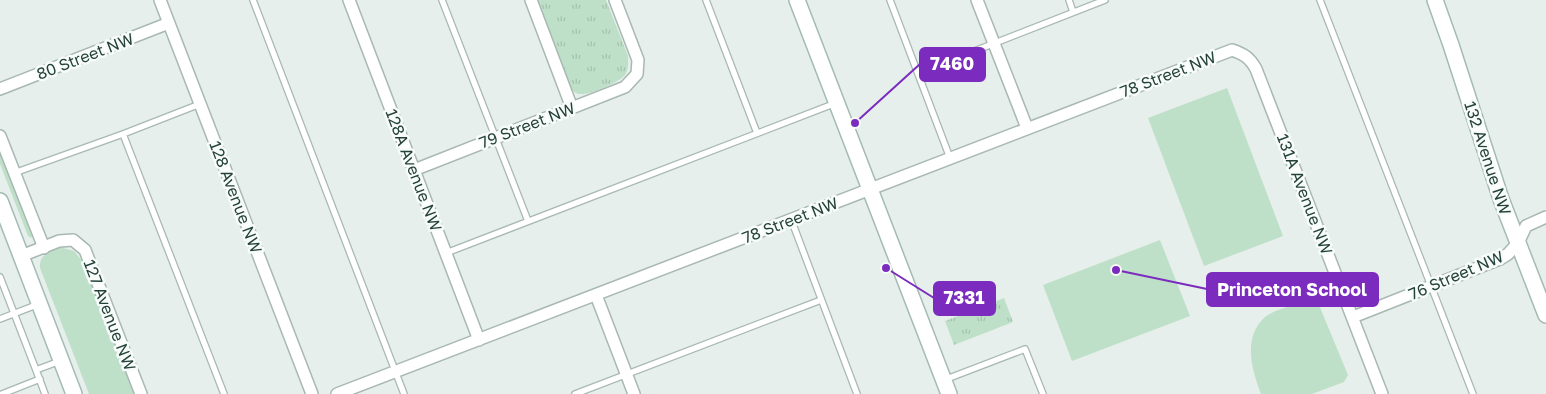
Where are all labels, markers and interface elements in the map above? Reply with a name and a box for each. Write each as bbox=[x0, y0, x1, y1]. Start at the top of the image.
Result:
street label: 80 Street NW bbox=[34, 28, 136, 84]
street label: 78 Street NW bbox=[1117, 47, 1219, 101]
callout: 7460 bbox=[920, 48, 985, 81]
text: 7460 bbox=[930, 52, 974, 74]
street label: 79 Street NW bbox=[476, 98, 578, 152]
street label: 132 Avenue NW bbox=[1460, 99, 1516, 217]
street label: 128A Avenue NW bbox=[381, 106, 447, 234]
street label: 131A Avenue NW bbox=[1273, 131, 1337, 257]
street label: 128 Avenue NW bbox=[205, 138, 267, 256]
street label: 78 Street NW bbox=[739, 193, 841, 247]
street label: 76 Street NW bbox=[1406, 246, 1506, 304]
street label: 127 Avenue NW bbox=[80, 257, 140, 373]
callout: Princeton School bbox=[1207, 273, 1378, 306]
text: Princeton School bbox=[1217, 278, 1367, 300]
callout: 7331 bbox=[934, 282, 995, 315]
text: 7331 bbox=[943, 286, 985, 308]

